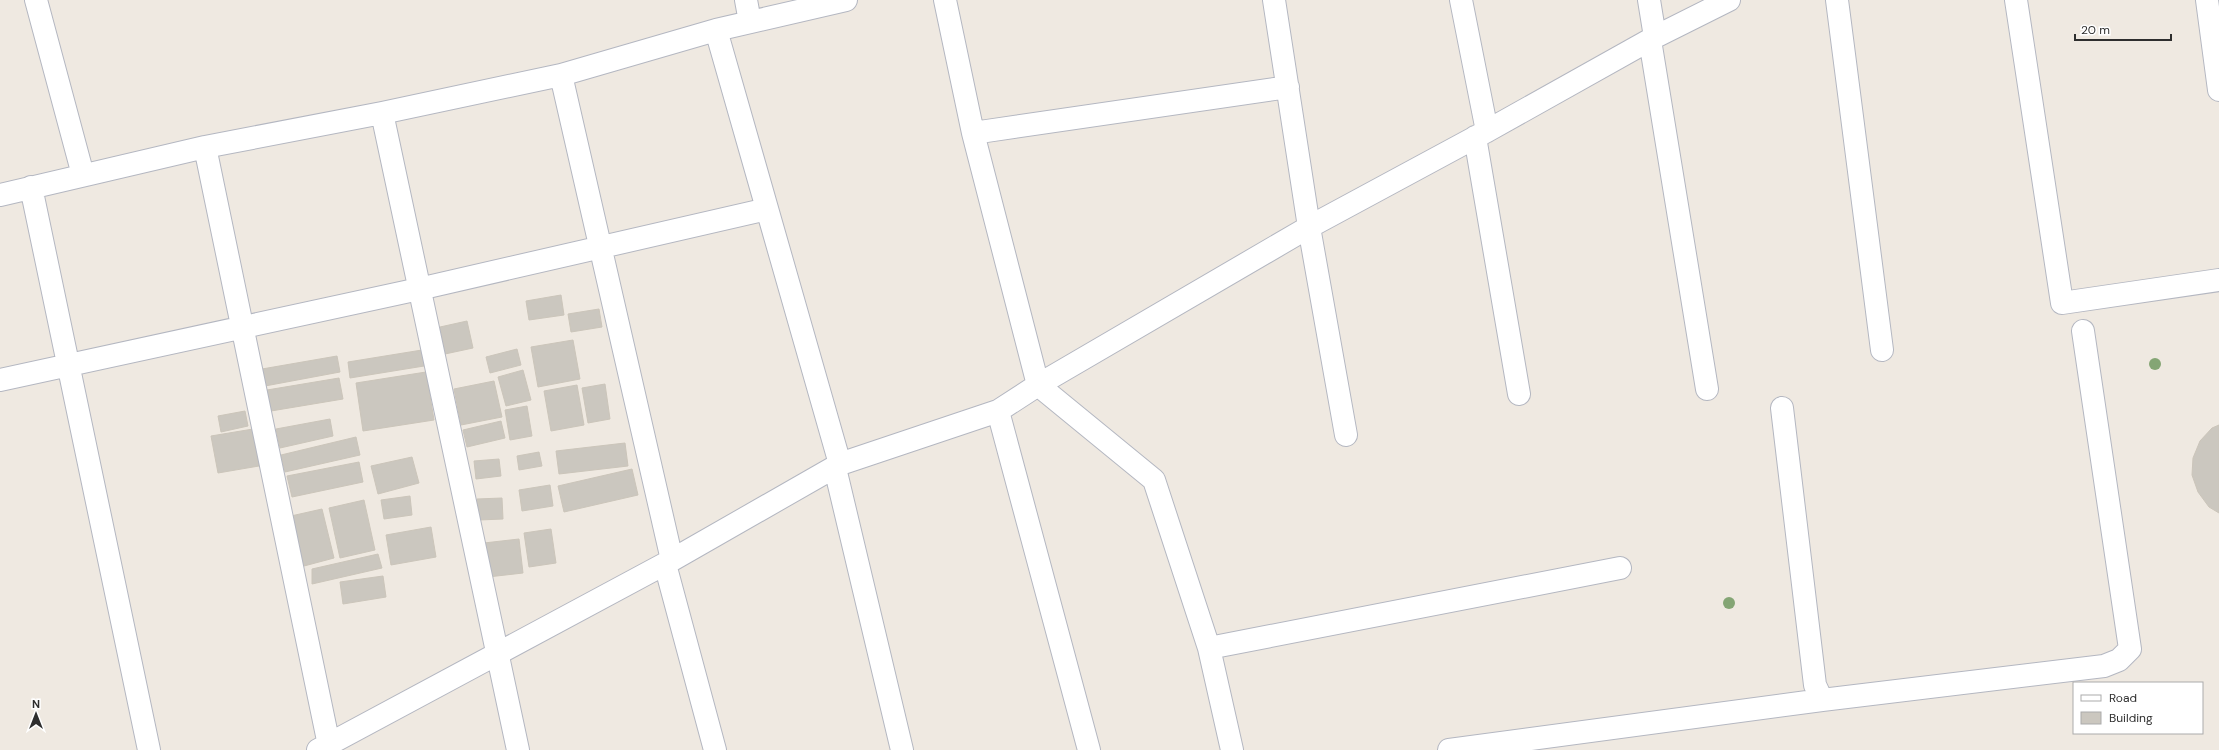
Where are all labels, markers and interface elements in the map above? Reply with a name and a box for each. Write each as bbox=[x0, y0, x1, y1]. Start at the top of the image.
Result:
scale bar bbox=[2075, 16, 2171, 42]
text: 20 m bbox=[2081, 22, 2110, 38]
legend bbox=[2073, 682, 2203, 734]
text: Road bbox=[2109, 690, 2137, 706]
north arrow bbox=[16, 694, 56, 734]
text: N bbox=[32, 697, 40, 711]
text: Building bbox=[2109, 710, 2153, 726]

